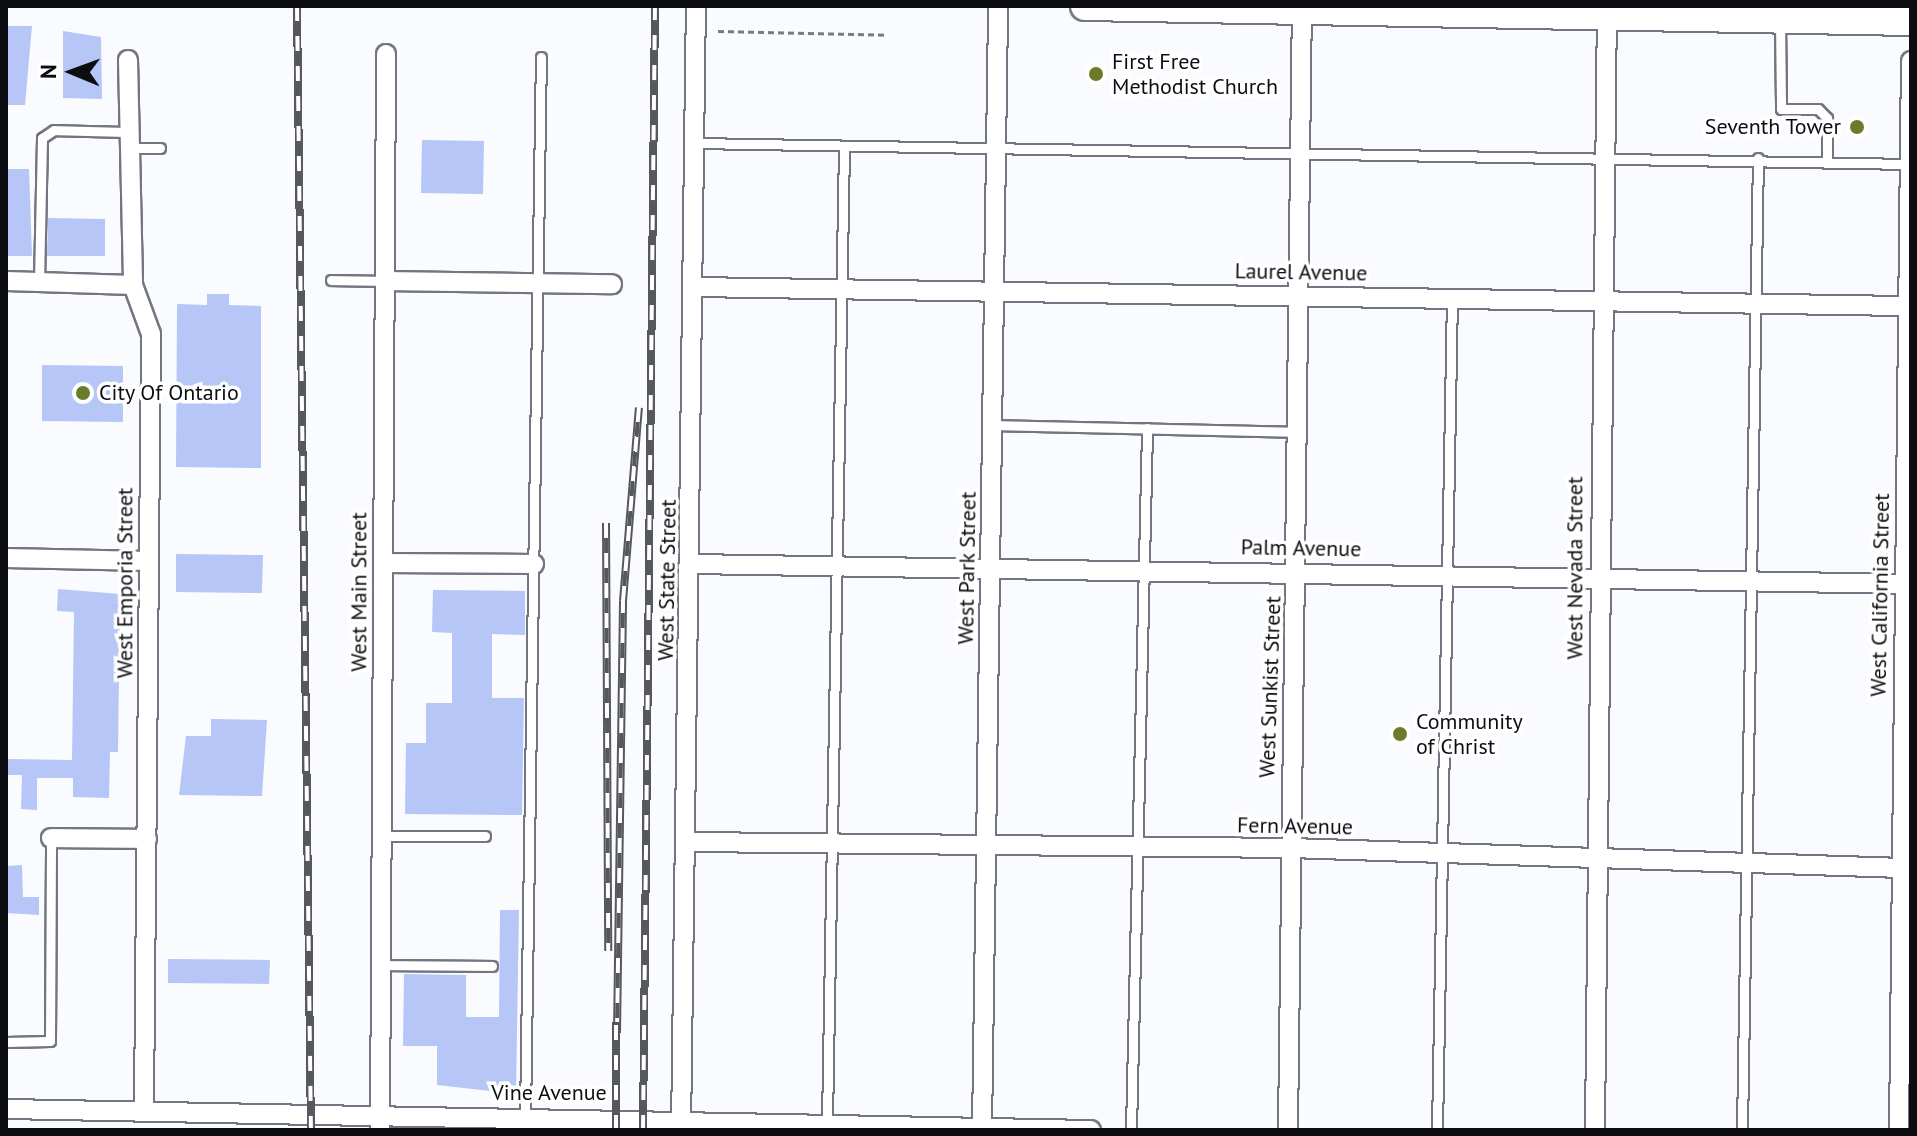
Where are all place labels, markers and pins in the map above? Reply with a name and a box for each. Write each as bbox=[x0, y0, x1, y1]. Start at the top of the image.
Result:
place label: First Free Methodist Church bbox=[1112, 48, 1278, 100]
marker: First Free Methodist Church bbox=[1087, 65, 1105, 83]
place label: Seventh Tower bbox=[1704, 114, 1841, 140]
marker: Seventh Tower bbox=[1848, 118, 1866, 136]
place label: City Of Ontario bbox=[99, 380, 240, 406]
marker: City Of Ontario bbox=[74, 384, 92, 402]
place label: Community of Christ bbox=[1416, 708, 1523, 760]
marker: Community of Christ bbox=[1391, 725, 1409, 743]

